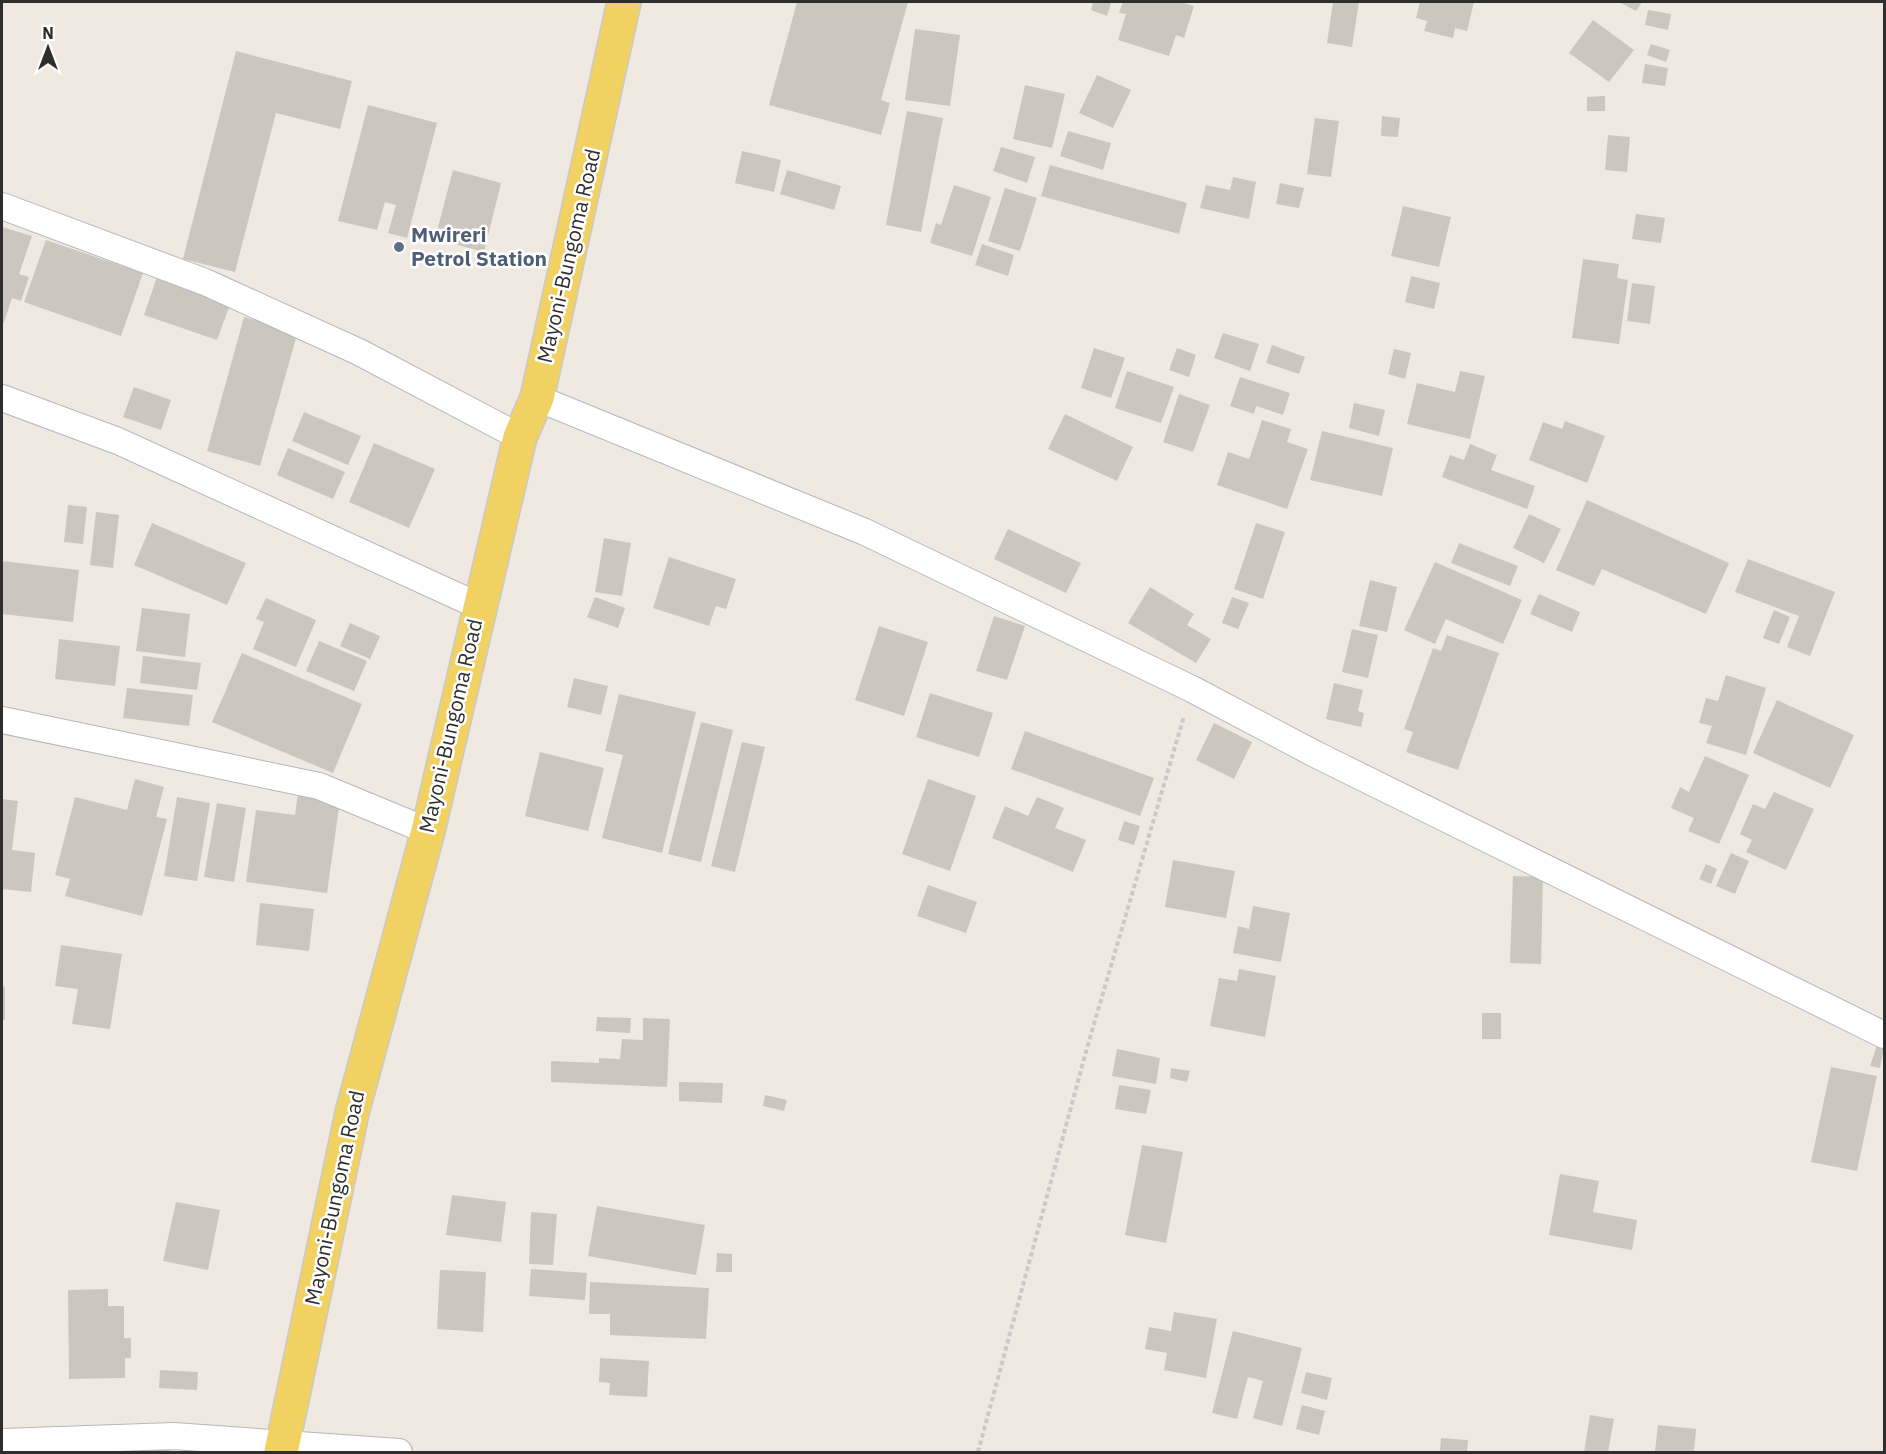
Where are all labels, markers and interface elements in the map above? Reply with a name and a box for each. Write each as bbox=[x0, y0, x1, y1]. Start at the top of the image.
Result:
north arrow bbox=[18, 18, 78, 78]
text: N bbox=[42, 23, 54, 43]
street label: Mayoni-Bungoma Road bbox=[530, 146, 606, 366]
place label: Mwireri Petrol Station bbox=[411, 220, 547, 272]
marker: Mwireri Petrol Station bbox=[392, 240, 406, 254]
street label: Mayoni-Bungoma Road bbox=[412, 616, 488, 836]
street label: Mayoni-Bungoma Road bbox=[298, 1088, 370, 1308]

